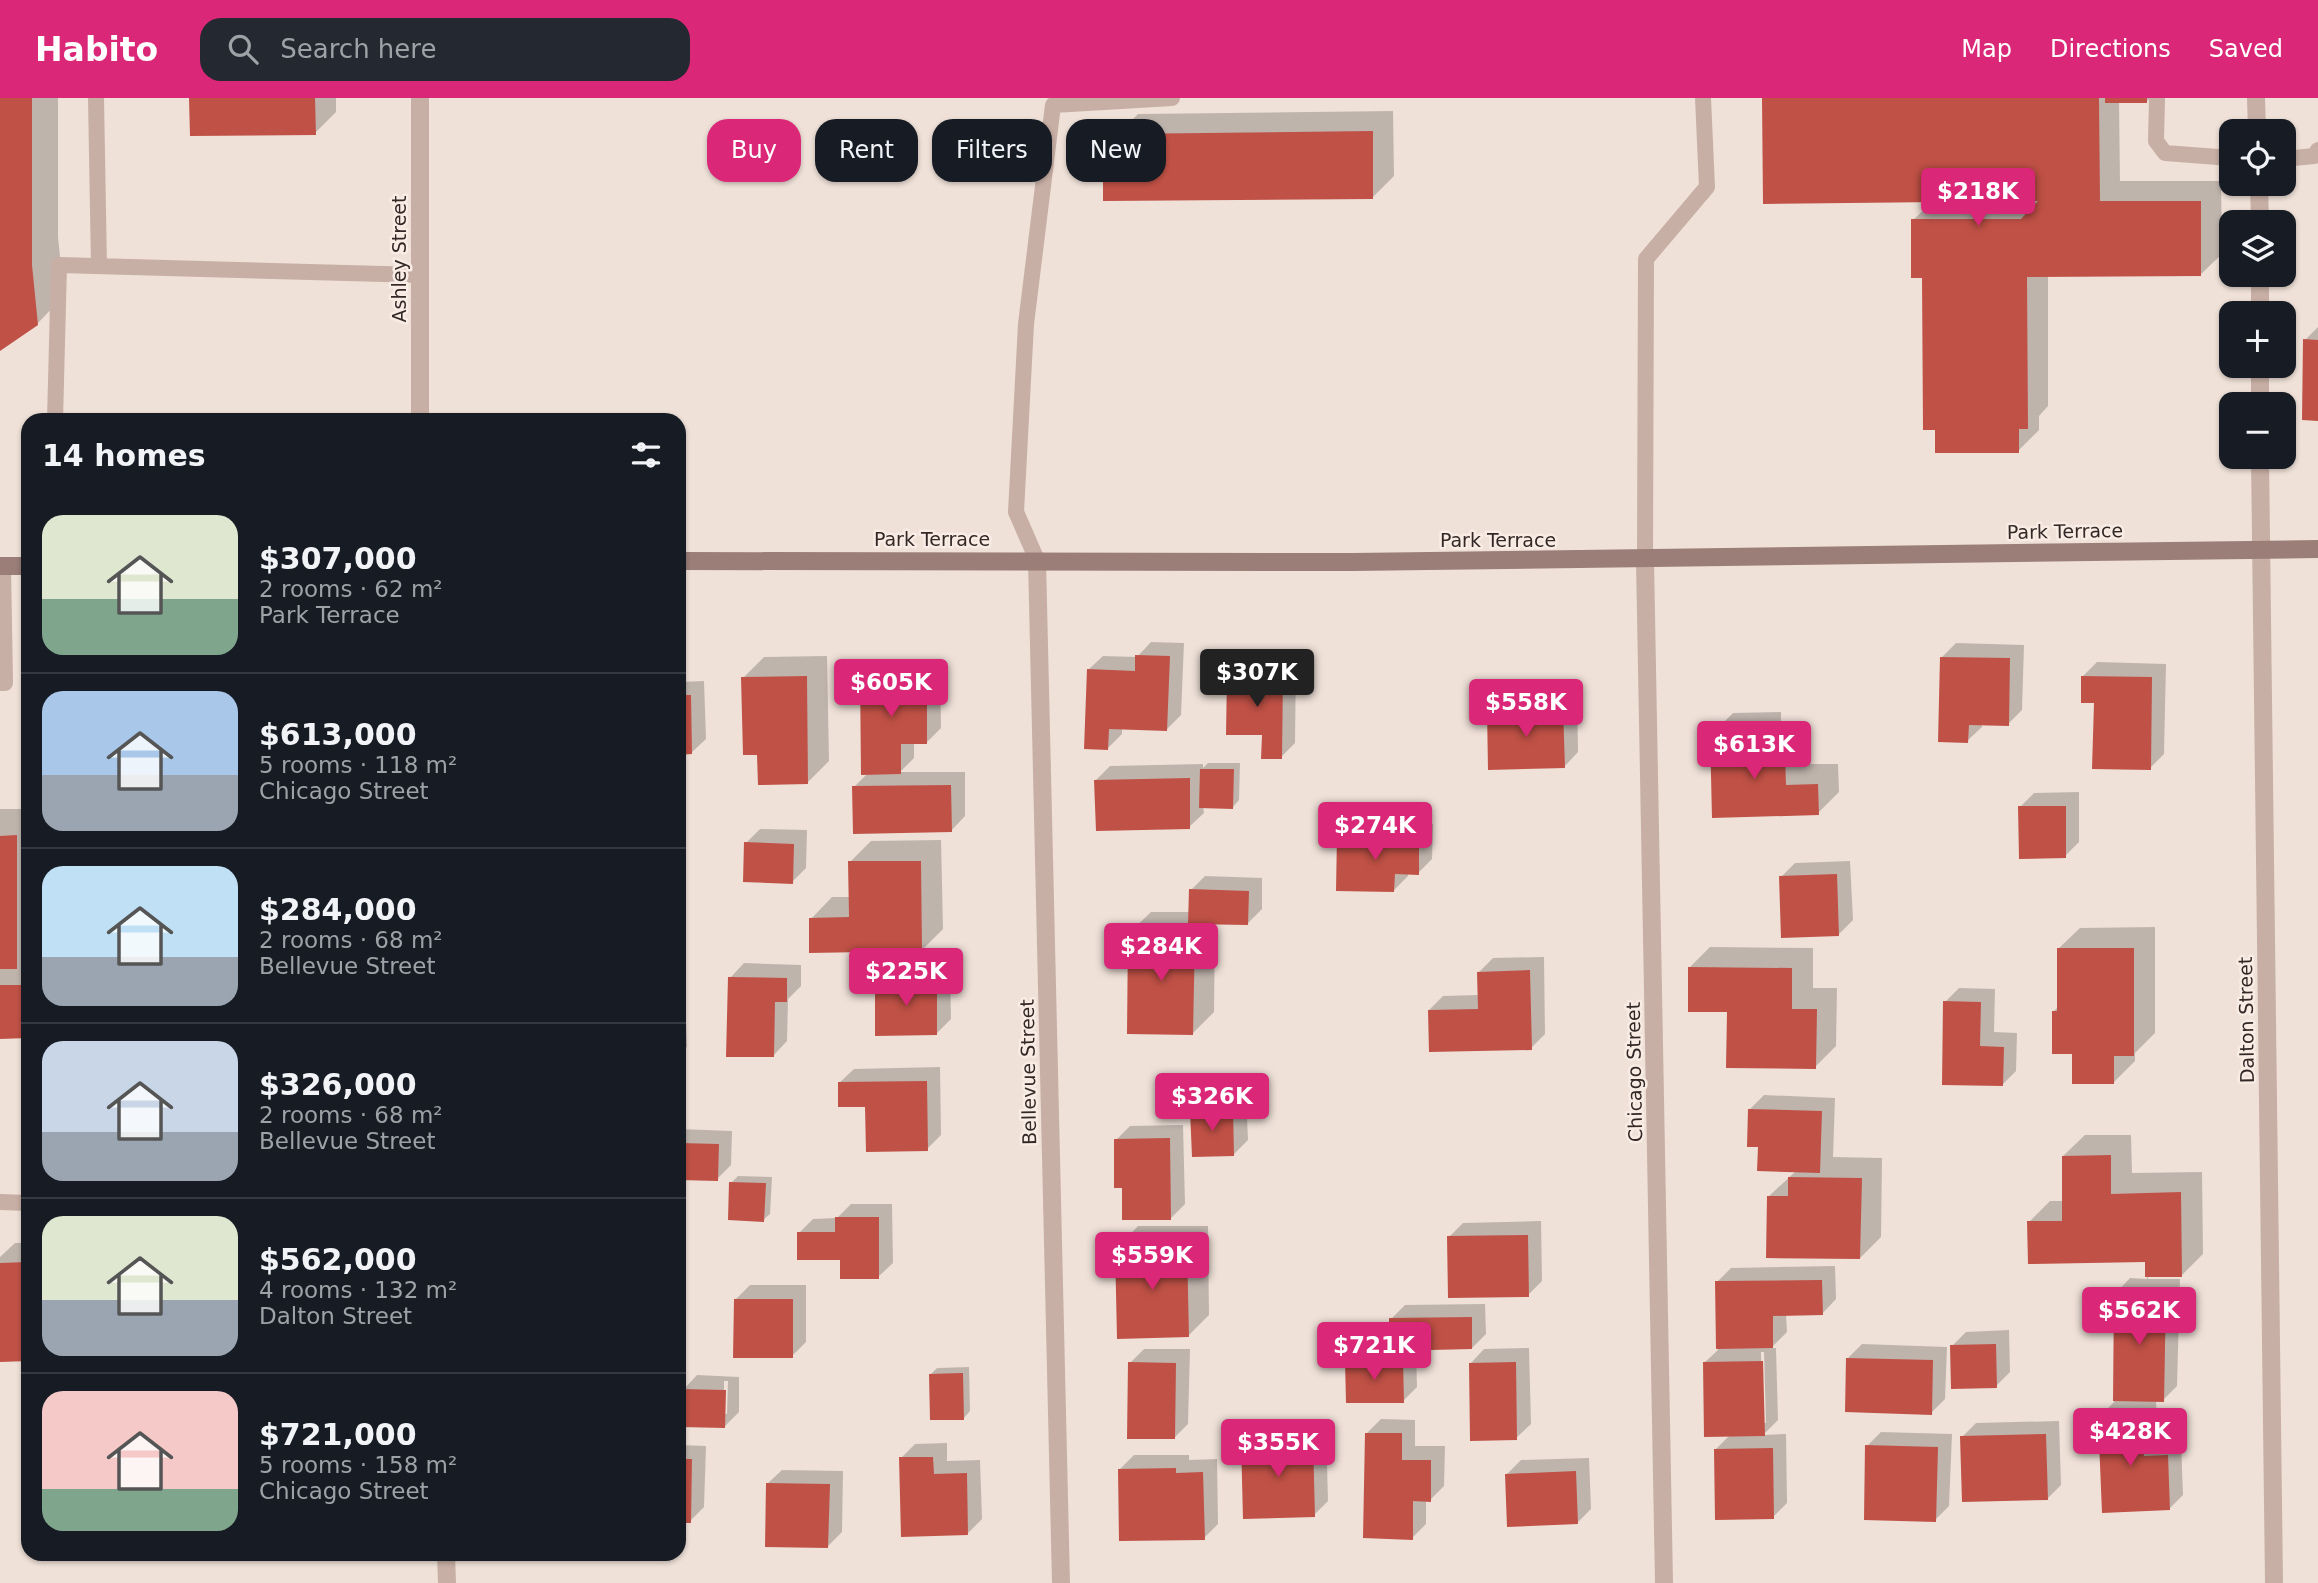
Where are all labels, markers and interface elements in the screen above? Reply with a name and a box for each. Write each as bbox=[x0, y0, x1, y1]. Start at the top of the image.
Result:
search box bbox=[200, 18, 690, 81]
text: Habito bbox=[35, 30, 158, 69]
icon: search bbox=[224, 30, 262, 68]
text: Search here bbox=[280, 34, 436, 64]
text: Map bbox=[1961, 35, 2012, 63]
text: Directions bbox=[2050, 35, 2171, 63]
text: Saved bbox=[2209, 35, 2283, 63]
chip: Buy bbox=[707, 119, 801, 182]
chip: Rent bbox=[815, 119, 918, 182]
chip: Filters bbox=[932, 119, 1052, 182]
chip: New bbox=[1066, 119, 1166, 182]
map controls bbox=[2219, 119, 2296, 469]
button: locate bbox=[2219, 119, 2296, 196]
pin: $218K bbox=[1929, 169, 2027, 228]
text: $218K bbox=[1937, 178, 2019, 204]
street label: Ashley Street bbox=[388, 196, 410, 322]
button: layers bbox=[2219, 210, 2296, 287]
button: + bbox=[2219, 301, 2296, 378]
button: − bbox=[2219, 392, 2296, 469]
icon: filters bbox=[627, 436, 665, 474]
text: 14 homes bbox=[42, 438, 206, 473]
street label: Park Terrace bbox=[2007, 519, 2123, 543]
street label: Park Terrace bbox=[874, 528, 990, 550]
street label: Park Terrace bbox=[1440, 529, 1556, 551]
text: $307,000 bbox=[259, 541, 417, 576]
icon: home bbox=[98, 543, 182, 627]
text: 2 rooms · 62 m² bbox=[259, 576, 443, 602]
text: Park Terrace bbox=[259, 602, 400, 628]
pin: $307K bbox=[1208, 650, 1306, 709]
text: $307K bbox=[1216, 659, 1298, 685]
pin: $605K bbox=[842, 660, 940, 719]
text: $605K bbox=[850, 669, 932, 695]
pin: $558K bbox=[1477, 680, 1575, 739]
text: $558K bbox=[1485, 689, 1567, 715]
text: $613,000 bbox=[259, 717, 417, 752]
icon: home bbox=[98, 719, 182, 803]
pin: $613K bbox=[1705, 722, 1803, 781]
text: $613K bbox=[1713, 731, 1795, 757]
text: 5 rooms · 118 m² bbox=[259, 752, 457, 778]
text: Chicago Street bbox=[259, 778, 429, 804]
pin: $274K bbox=[1326, 802, 1424, 862]
text: $274K bbox=[1334, 812, 1416, 838]
text: $284,000 bbox=[259, 892, 417, 927]
icon: home bbox=[98, 894, 182, 978]
pin: $284K bbox=[1112, 924, 1210, 983]
text: 2 rooms · 68 m² bbox=[259, 927, 443, 953]
text: $284K bbox=[1120, 933, 1202, 959]
pin: $225K bbox=[857, 948, 955, 1008]
text: Bellevue Street bbox=[259, 953, 435, 979]
street label: Dalton Street bbox=[2234, 957, 2258, 1083]
text: $225K bbox=[865, 958, 947, 984]
street label: Bellevue Street bbox=[1016, 999, 1040, 1145]
street label: Chicago Street bbox=[1622, 1002, 1646, 1142]
text: $326,000 bbox=[259, 1067, 417, 1102]
icon: home bbox=[98, 1069, 182, 1153]
pin: $326K bbox=[1163, 1074, 1261, 1133]
text: $326K bbox=[1171, 1083, 1253, 1109]
text: 2 rooms · 68 m² bbox=[259, 1102, 443, 1128]
text: Bellevue Street bbox=[259, 1128, 435, 1154]
pin: $559K bbox=[1103, 1232, 1201, 1292]
text: $562,000 bbox=[259, 1242, 417, 1277]
text: $559K bbox=[1111, 1242, 1193, 1268]
icon: home bbox=[98, 1244, 182, 1328]
text: 4 rooms · 132 m² bbox=[259, 1277, 457, 1303]
pin: $562K bbox=[2090, 1288, 2188, 1347]
text: $562K bbox=[2098, 1297, 2180, 1323]
text: Dalton Street bbox=[259, 1303, 412, 1329]
pin: $721K bbox=[1325, 1322, 1423, 1382]
text: $721K bbox=[1333, 1332, 1415, 1358]
pin: $428K bbox=[2081, 1408, 2179, 1468]
text: $721,000 bbox=[259, 1417, 417, 1452]
text: $428K bbox=[2089, 1418, 2171, 1444]
icon: home bbox=[98, 1419, 182, 1503]
pin: $355K bbox=[1229, 1420, 1327, 1479]
text: $355K bbox=[1237, 1429, 1319, 1455]
text: 5 rooms · 158 m² bbox=[259, 1452, 457, 1478]
text: Chicago Street bbox=[259, 1478, 429, 1504]

